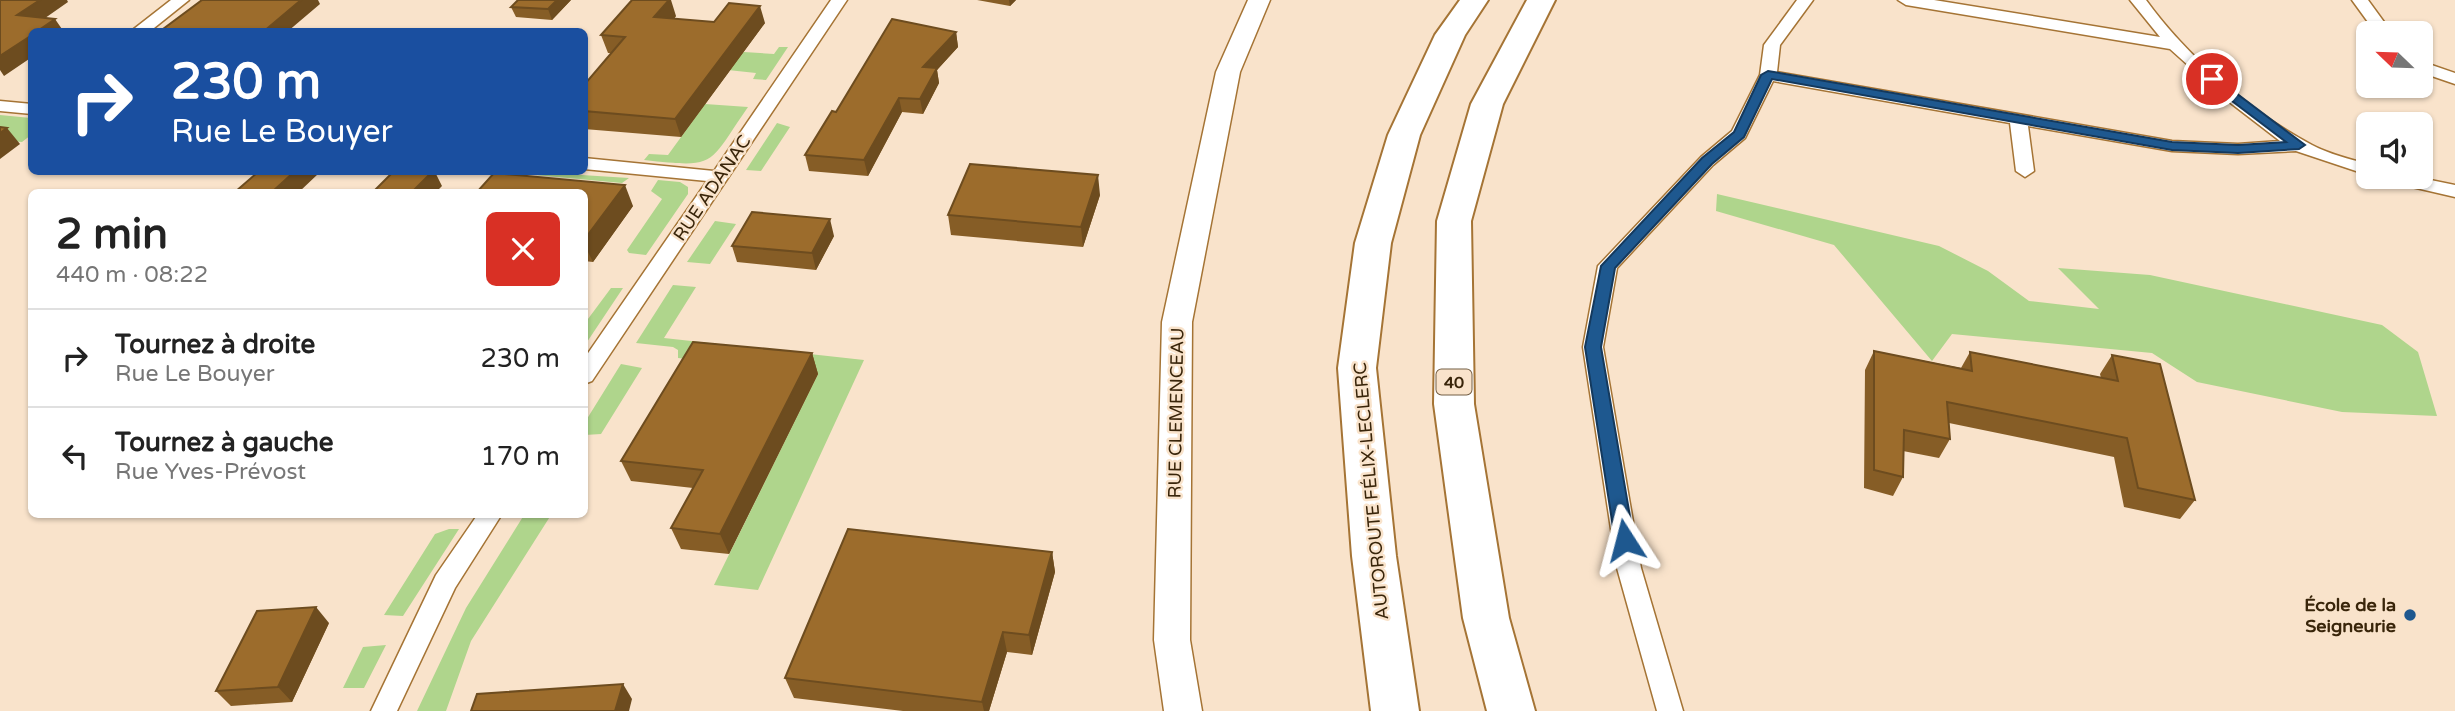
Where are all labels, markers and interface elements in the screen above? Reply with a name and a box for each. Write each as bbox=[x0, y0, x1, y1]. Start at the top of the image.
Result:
north arrow bbox=[2356, 21, 2432, 98]
map controls bbox=[2356, 21, 2433, 189]
pin bbox=[2182, 49, 2242, 109]
text: 230 m bbox=[171, 53, 321, 112]
icon: right bbox=[56, 56, 147, 147]
icon: arrive bbox=[2193, 60, 2231, 98]
button: sound bbox=[2356, 112, 2433, 189]
text: Rue Le Bouyer bbox=[171, 113, 393, 151]
street label: RUE ADANAC bbox=[669, 131, 755, 245]
text: 2 min bbox=[56, 209, 168, 260]
button: close bbox=[486, 212, 560, 286]
text: 440 m · 08:22 bbox=[56, 261, 208, 289]
street label: RUE CLEMENCEAU bbox=[1164, 327, 1188, 499]
text: Tournez à droite bbox=[115, 329, 315, 360]
icon: right bbox=[56, 339, 94, 377]
text: 230 m bbox=[480, 343, 560, 374]
text: Rue Le Bouyer bbox=[115, 360, 274, 388]
street label: AUTOROUTE FÉLIX-LECLERC bbox=[1349, 361, 1393, 621]
road number: 40 bbox=[1436, 370, 1472, 394]
text: Tournez à gauche bbox=[115, 427, 334, 458]
icon: left bbox=[56, 437, 94, 475]
text: 170 m bbox=[480, 441, 560, 472]
text: Rue Yves-Prévost bbox=[115, 458, 306, 486]
position arrow bbox=[1588, 503, 1662, 577]
place label: École de la Seigneurie bbox=[2304, 594, 2396, 637]
marker: École de la Seigneurie bbox=[2402, 607, 2418, 623]

